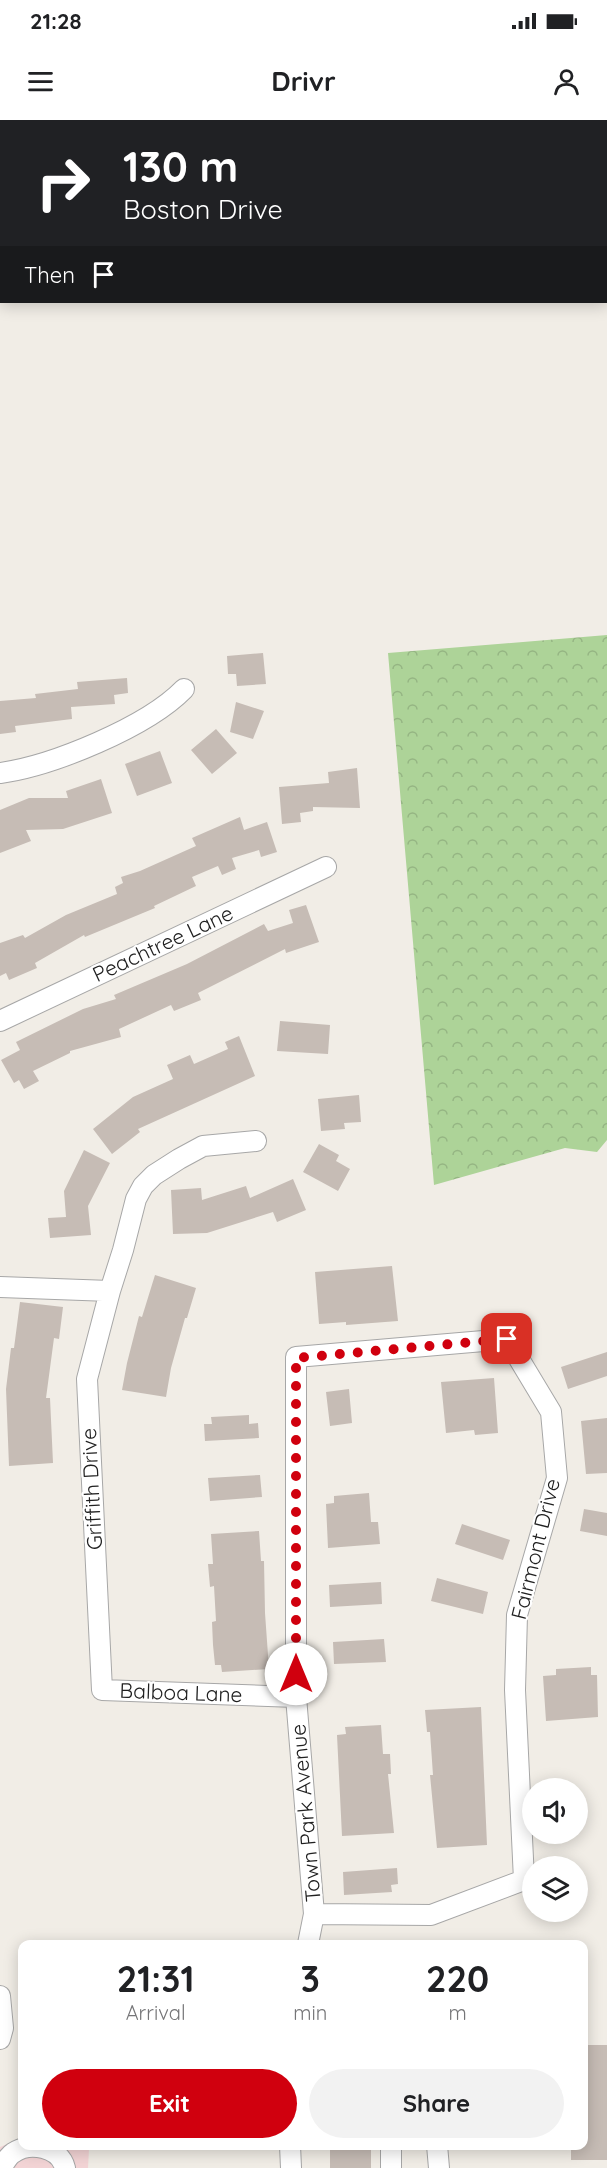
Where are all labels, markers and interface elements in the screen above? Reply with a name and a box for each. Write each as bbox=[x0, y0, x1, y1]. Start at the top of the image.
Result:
text: 21:28 bbox=[30, 7, 82, 35]
text: Drivr bbox=[271, 64, 336, 98]
icon: menu bbox=[24, 65, 57, 98]
icon: person bbox=[550, 65, 583, 98]
text: 130 m bbox=[123, 140, 238, 193]
icon: right bbox=[24, 144, 102, 222]
text: Boston Drive bbox=[123, 192, 283, 226]
icon: arrive bbox=[87, 258, 120, 291]
text: Then bbox=[24, 261, 75, 289]
street label: Peachtree Lane bbox=[88, 899, 237, 987]
pin bbox=[481, 1313, 532, 1364]
icon: arrive bbox=[490, 1322, 523, 1355]
street label: Griffith Drive bbox=[75, 1427, 107, 1551]
street label: Fairmont Drive bbox=[505, 1476, 565, 1622]
position arrow bbox=[264, 1642, 328, 1706]
street label: Balboa Lane bbox=[119, 1677, 243, 1707]
street label: Town Park Avenue bbox=[284, 1723, 326, 1903]
map controls bbox=[522, 1778, 588, 1922]
button: sound bbox=[522, 1778, 588, 1844]
button: layers bbox=[522, 1856, 588, 1922]
text: 21:31 bbox=[117, 1956, 194, 2001]
text: 3 bbox=[301, 1956, 320, 2001]
text: 220 bbox=[426, 1956, 489, 2001]
text: Arrival bbox=[126, 2000, 186, 2025]
text: min bbox=[293, 2000, 327, 2025]
text: m bbox=[449, 2000, 467, 2025]
button: Exit bbox=[42, 2069, 297, 2138]
button: Share bbox=[309, 2069, 564, 2138]

